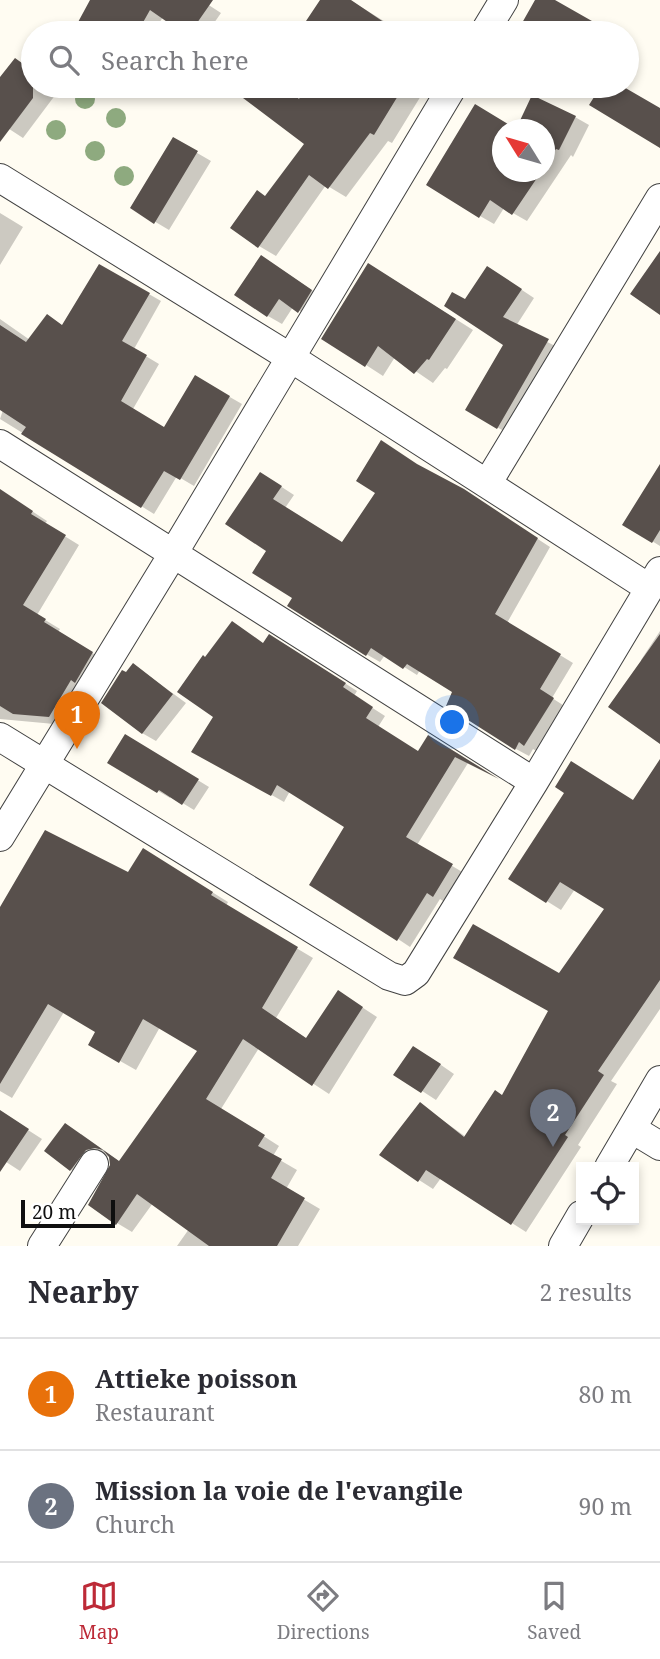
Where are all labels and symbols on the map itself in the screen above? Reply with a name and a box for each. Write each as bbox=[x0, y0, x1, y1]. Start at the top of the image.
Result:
north arrow bbox=[492, 119, 555, 182]
pin: 1 bbox=[54, 691, 100, 749]
your location bbox=[435, 705, 469, 739]
pin: 2 bbox=[530, 1089, 576, 1147]
scale bar bbox=[21, 1197, 116, 1229]

